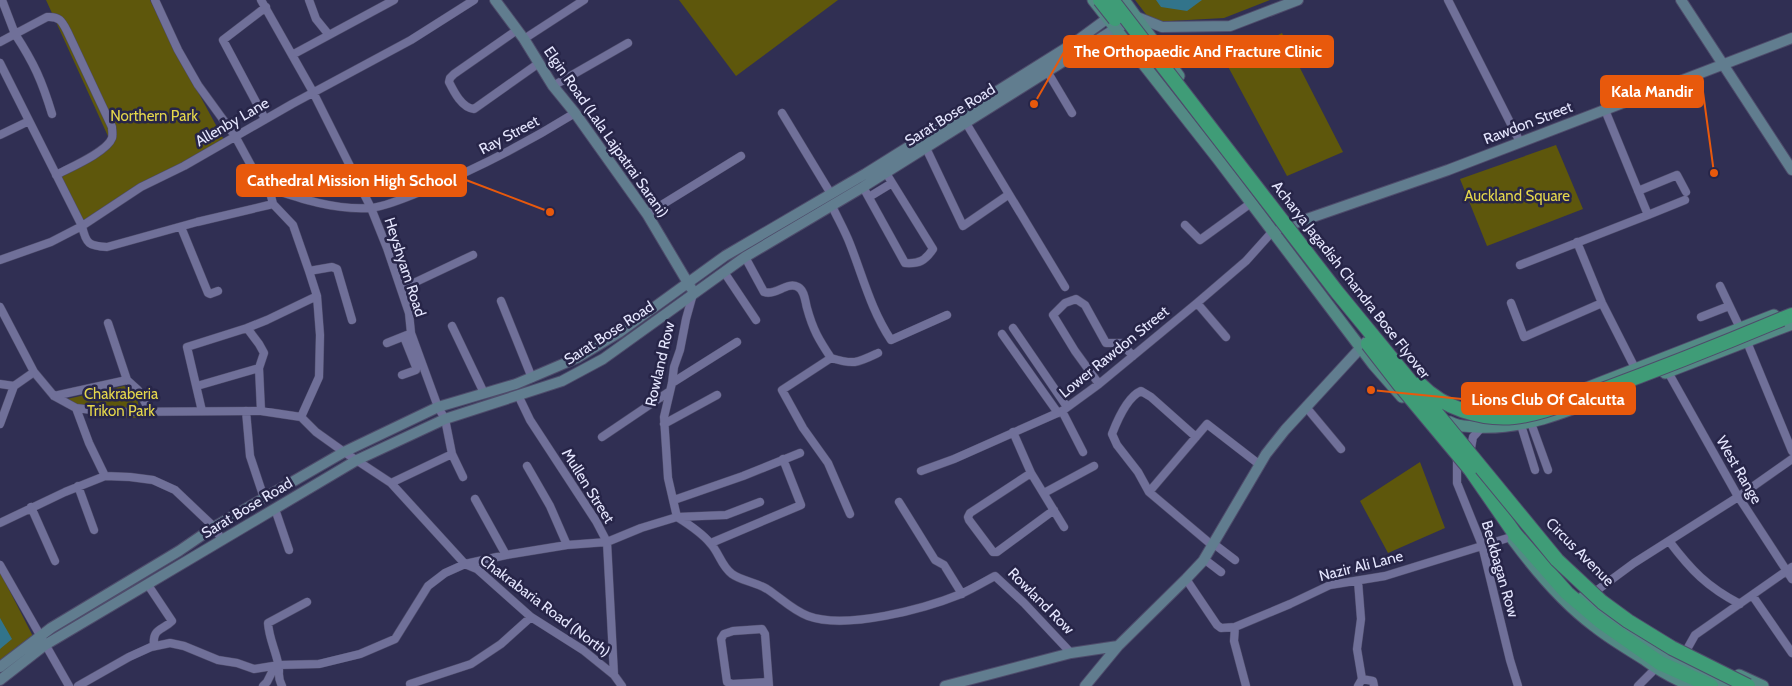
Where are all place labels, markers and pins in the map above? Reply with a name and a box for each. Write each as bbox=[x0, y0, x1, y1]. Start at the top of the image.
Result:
callout: The Orthopaedic And Fracture Clinic bbox=[1064, 36, 1333, 67]
callout: Kala Mandir bbox=[1601, 76, 1703, 107]
callout: Cathedral Mission High School bbox=[237, 165, 466, 196]
callout: Lions Club Of Calcutta bbox=[1462, 383, 1635, 414]

